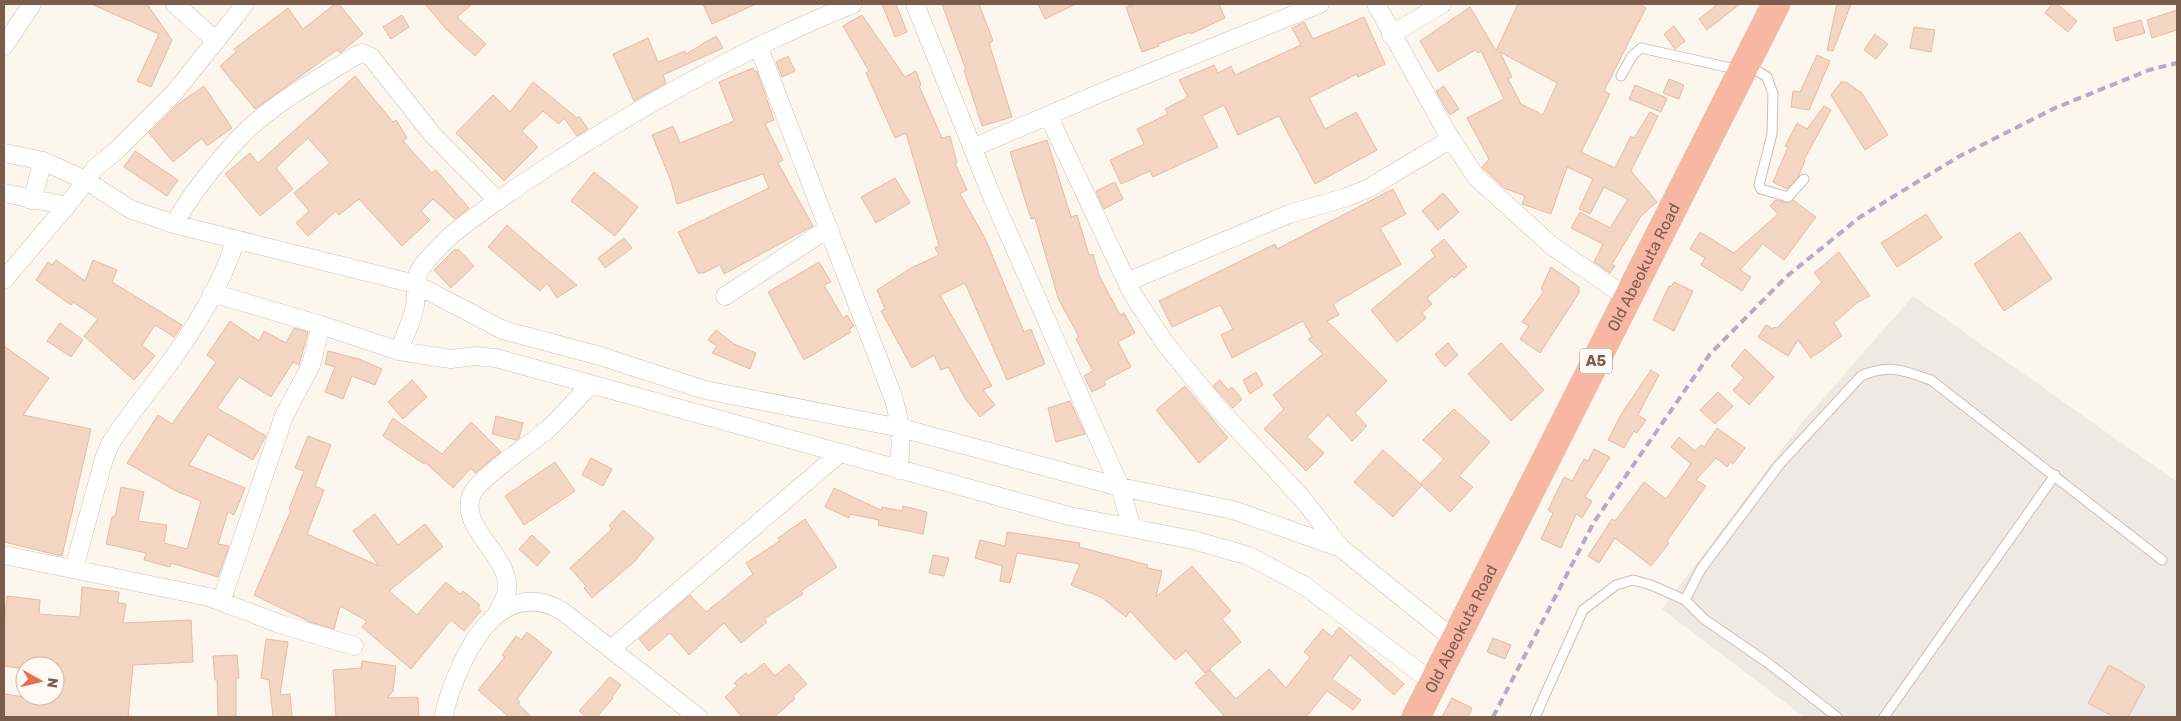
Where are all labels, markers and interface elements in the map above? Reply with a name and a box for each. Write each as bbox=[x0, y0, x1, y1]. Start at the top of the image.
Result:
street label: Old Abeokuta Road bbox=[1603, 200, 1683, 334]
road number: A5 bbox=[1580, 348, 1612, 374]
street label: Old Abeokuta Road bbox=[1420, 561, 1501, 696]
north arrow bbox=[15, 656, 65, 706]
text: N bbox=[43, 677, 61, 689]

